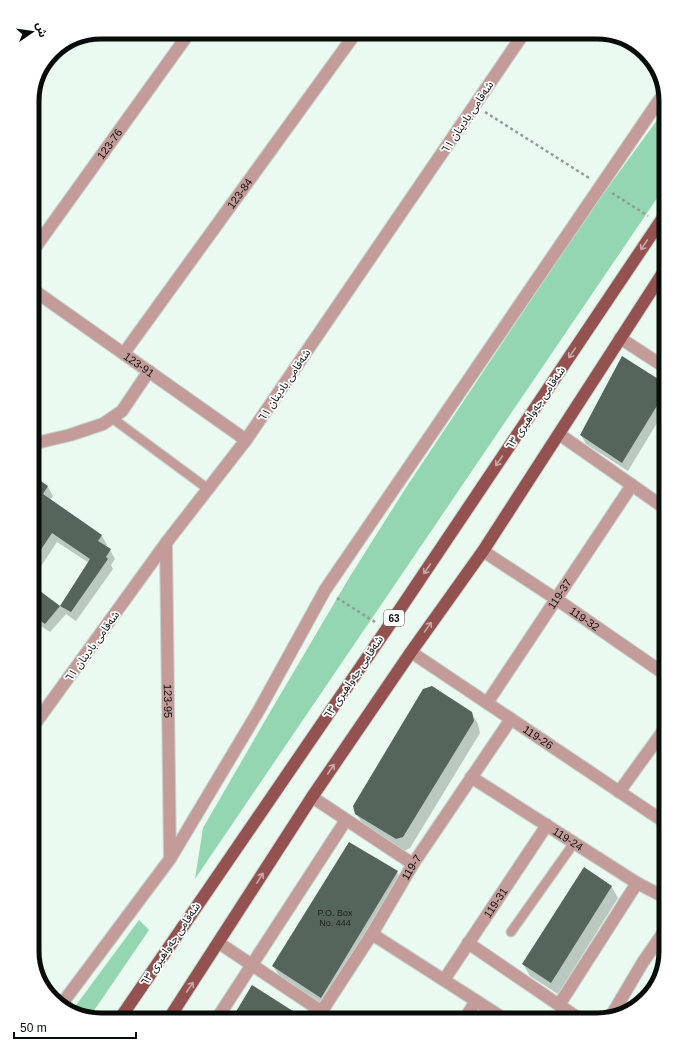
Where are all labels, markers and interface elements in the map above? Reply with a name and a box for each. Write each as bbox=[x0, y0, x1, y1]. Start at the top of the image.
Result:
north arrow bbox=[12, 12, 52, 52]
text: ش bbox=[33, 21, 49, 39]
street label: شەقامی بادینان ٦١ bbox=[439, 79, 497, 156]
street label: 123-76 bbox=[95, 127, 124, 161]
street label: 123-84 bbox=[225, 176, 254, 211]
one-way arrow bbox=[640, 240, 648, 251]
street label: شەقامی بادینان ٦١ bbox=[256, 347, 314, 424]
one-way arrow bbox=[567, 348, 576, 359]
street label: 123-91 bbox=[122, 350, 157, 379]
street label: شەقامی جەواهیری ٦٣ bbox=[503, 364, 568, 452]
one-way arrow bbox=[495, 455, 503, 466]
one-way arrow bbox=[423, 563, 431, 574]
street label: 119-37 bbox=[545, 577, 574, 611]
street label: 119-32 bbox=[567, 604, 602, 633]
street label: شەقامی بادینان ٦١ bbox=[62, 608, 123, 684]
road number: 63 bbox=[384, 610, 404, 626]
one-way arrow bbox=[424, 622, 432, 633]
street label: شەقامی جەواهیری ٦٣ bbox=[321, 633, 386, 721]
street label: 123-95 bbox=[162, 684, 174, 718]
street label: 119-26 bbox=[521, 723, 555, 752]
one-way arrow bbox=[327, 764, 335, 775]
street label: 119-24 bbox=[551, 825, 585, 853]
street label: 119-7 bbox=[399, 852, 424, 882]
one-way arrow bbox=[256, 873, 264, 884]
street label: 119-31 bbox=[481, 885, 510, 920]
street label: شەقامی جەواهیری ٦٣ bbox=[138, 900, 203, 988]
house number: P.O. Box No. 444 bbox=[318, 908, 353, 928]
one-way arrow bbox=[186, 982, 194, 993]
scale bar bbox=[14, 1014, 136, 1040]
text: 50 m bbox=[20, 1021, 47, 1035]

